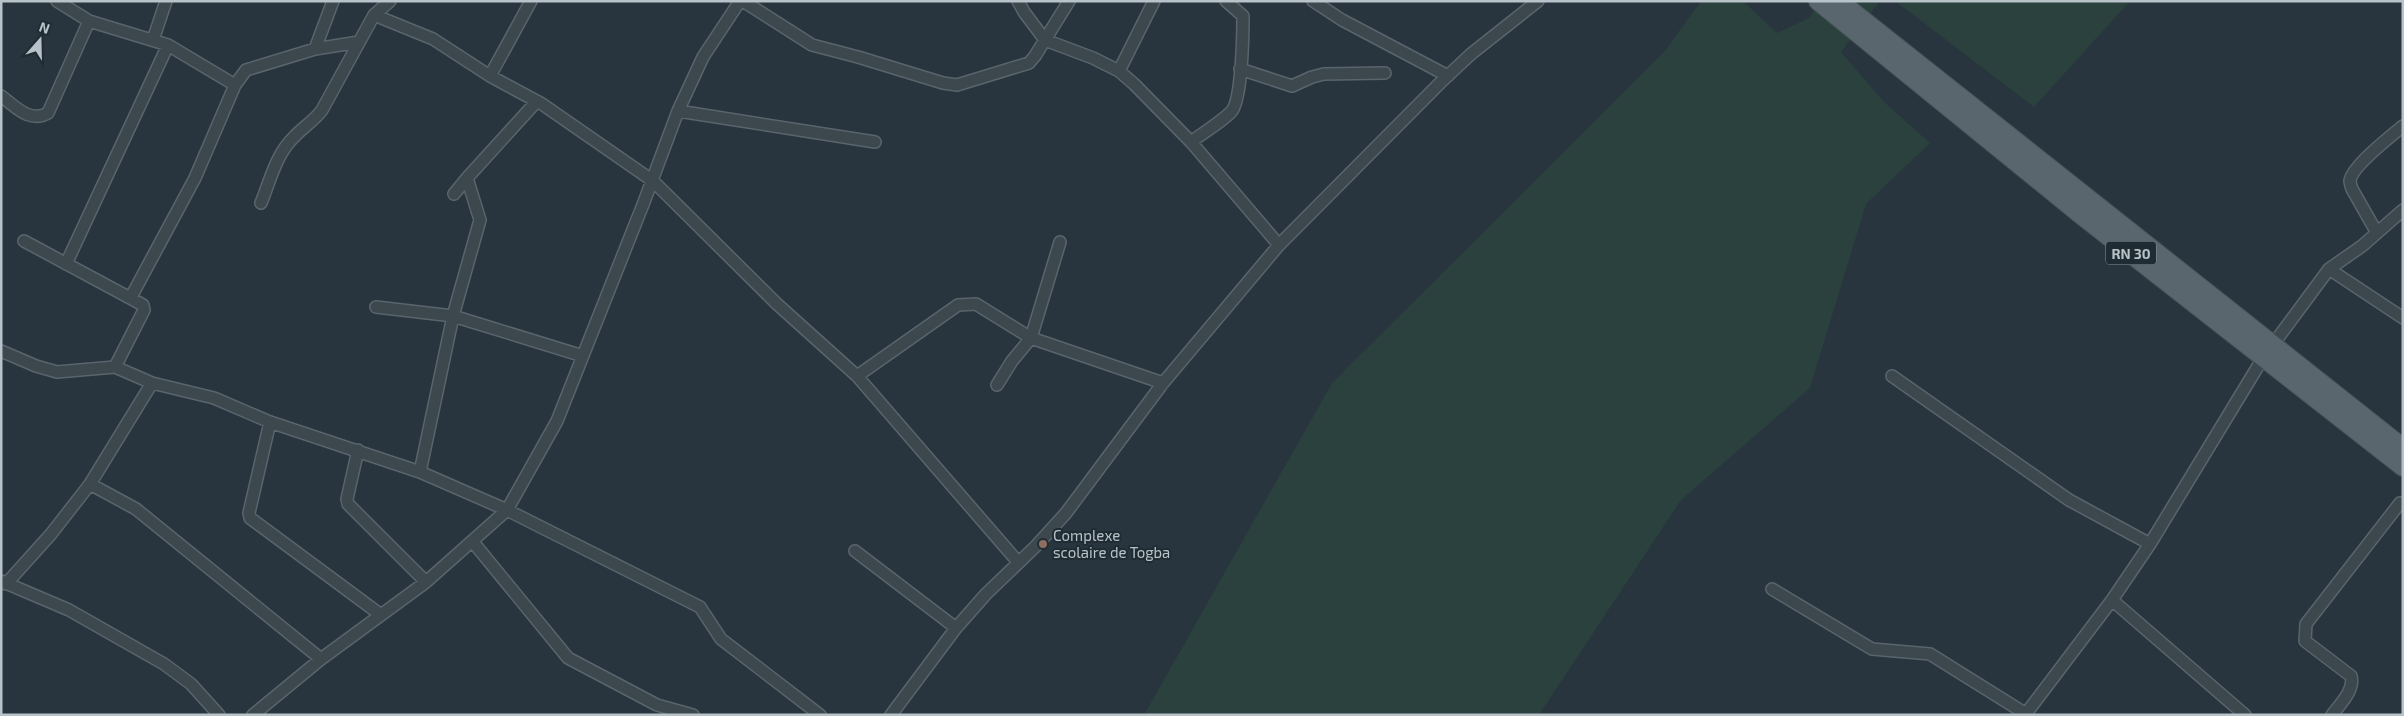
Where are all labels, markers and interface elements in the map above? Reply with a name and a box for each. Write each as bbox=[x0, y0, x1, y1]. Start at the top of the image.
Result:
north arrow bbox=[15, 15, 65, 65]
text: N bbox=[37, 18, 52, 37]
road number: RN 30 bbox=[2106, 242, 2156, 264]
place label: Complexe scolaire de Togba bbox=[1053, 526, 1170, 561]
marker: Complexe scolaire de Togba bbox=[1037, 538, 1049, 550]

